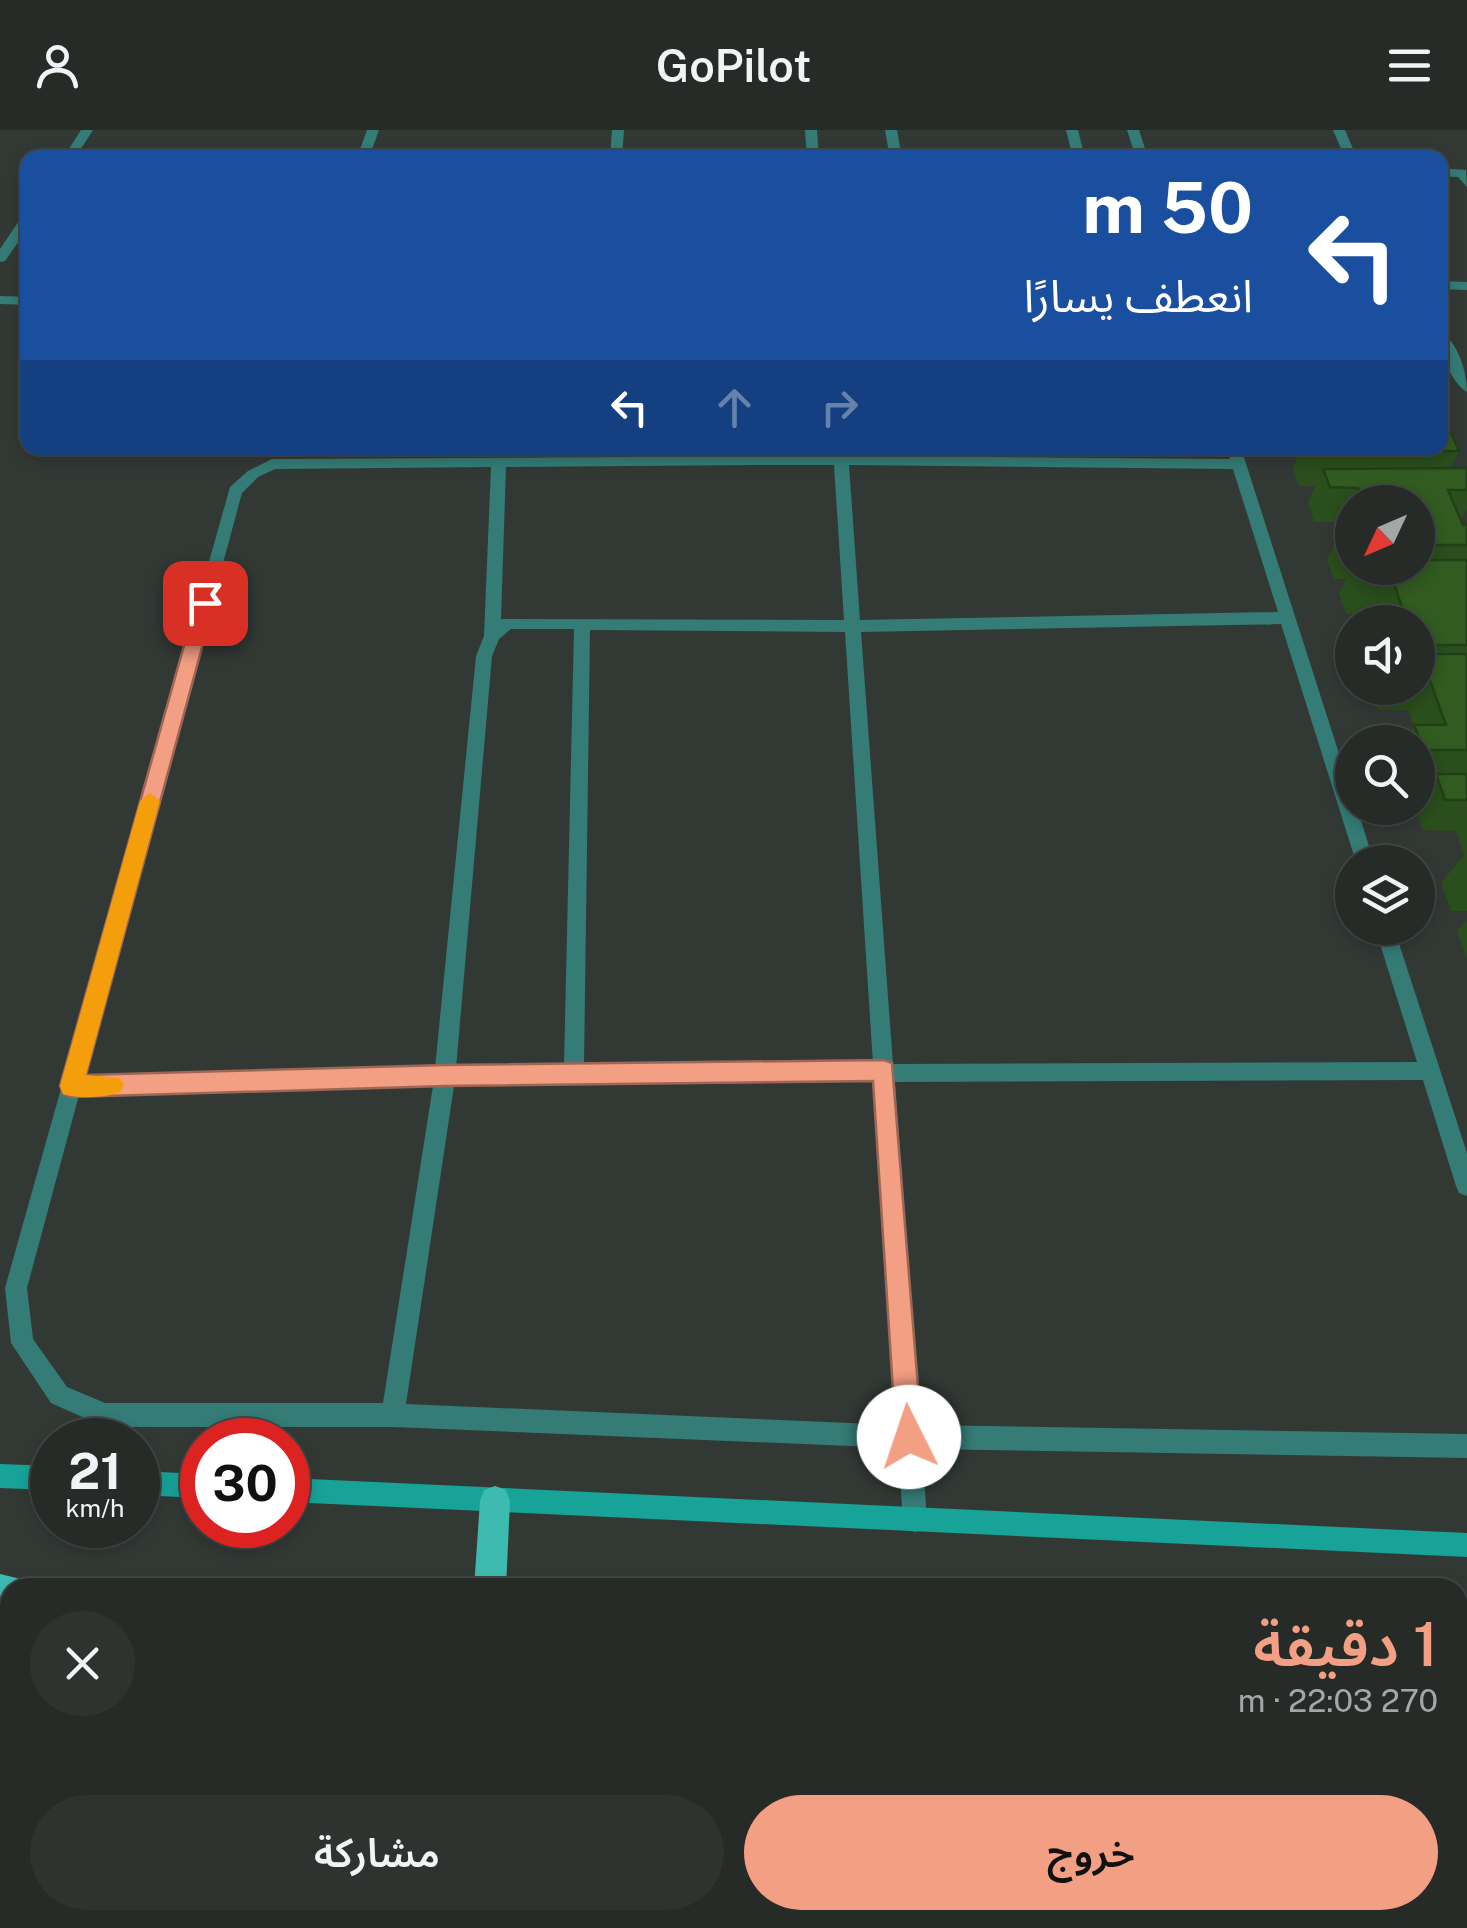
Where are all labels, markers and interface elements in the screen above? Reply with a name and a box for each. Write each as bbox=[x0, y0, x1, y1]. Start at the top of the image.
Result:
icon: person bbox=[30, 38, 85, 93]
icon: menu bbox=[1382, 38, 1437, 93]
text: GoPilot bbox=[656, 39, 811, 92]
text: 50 m bbox=[1082, 166, 1253, 249]
icon: left bbox=[1288, 190, 1418, 320]
text: انعطف يسارًا bbox=[1024, 269, 1253, 322]
icon: left bbox=[602, 380, 657, 435]
icon: ahead bbox=[707, 380, 762, 435]
icon: right bbox=[812, 380, 867, 435]
north arrow bbox=[1335, 485, 1435, 585]
map controls bbox=[1335, 485, 1435, 945]
pin bbox=[163, 561, 248, 646]
icon: arrive bbox=[178, 576, 233, 631]
button: sound bbox=[1335, 605, 1435, 705]
button: search bbox=[1335, 725, 1435, 825]
button: layers bbox=[1335, 845, 1435, 945]
position arrow bbox=[857, 1385, 961, 1489]
speed limit sign: 30 bbox=[180, 1418, 310, 1548]
text: 21 bbox=[68, 1441, 122, 1500]
text: km/h bbox=[66, 1493, 124, 1523]
text: 1 دقيقة bbox=[1253, 1609, 1438, 1680]
button: close bbox=[30, 1611, 135, 1716]
text: 270 m · 22:03 bbox=[1238, 1682, 1438, 1719]
button: مشاركة bbox=[30, 1795, 724, 1910]
button: خروج bbox=[744, 1795, 1438, 1910]

